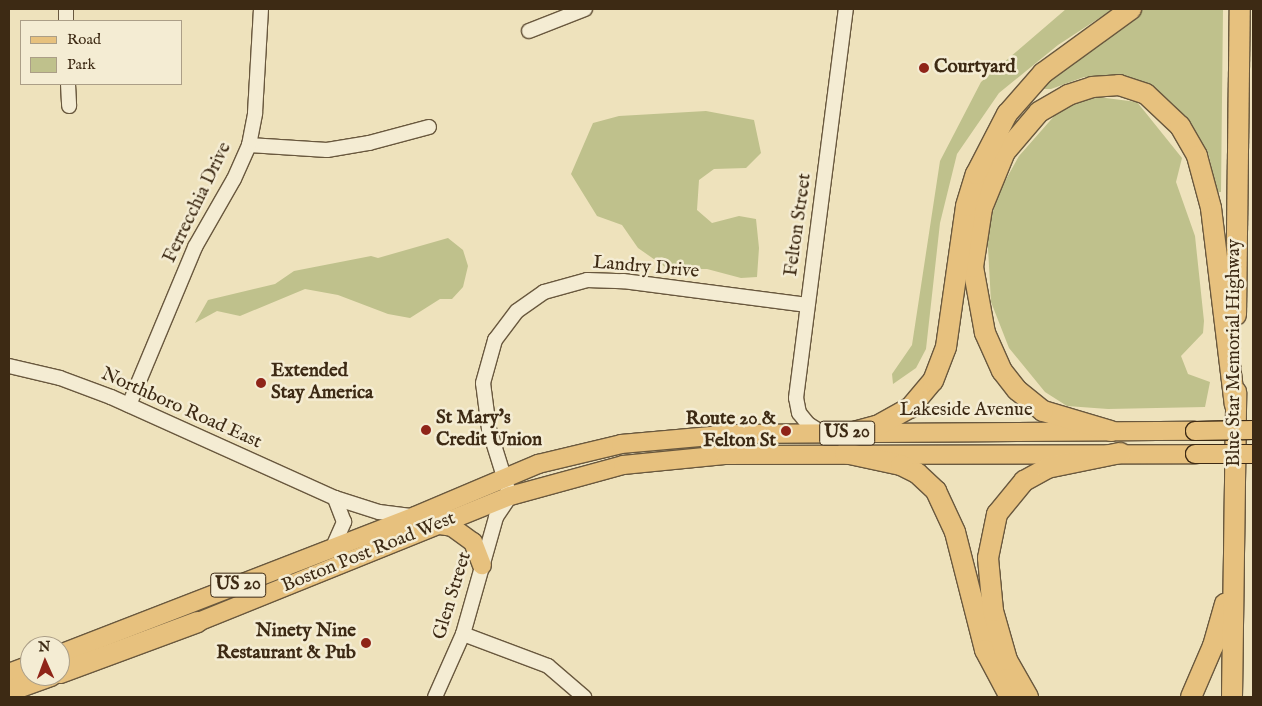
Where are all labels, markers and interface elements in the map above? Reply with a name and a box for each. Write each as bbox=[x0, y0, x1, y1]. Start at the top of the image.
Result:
legend bbox=[20, 20, 182, 85]
text: Road bbox=[67, 30, 101, 49]
text: Park bbox=[67, 55, 96, 74]
place label: Courtyard bbox=[934, 57, 1016, 79]
marker: Courtyard bbox=[918, 62, 930, 74]
street label: Ferrecchia Drive bbox=[159, 139, 237, 267]
street label: Felton Street bbox=[780, 172, 818, 278]
street label: Blue Star Memorial Highway bbox=[1224, 239, 1246, 467]
street label: Landry Drive bbox=[592, 252, 700, 284]
place label: Extended Stay America bbox=[271, 361, 373, 405]
street label: Northboro Road East bbox=[97, 363, 265, 455]
marker: Extended Stay America bbox=[255, 377, 267, 389]
street label: Lakeside Avenue bbox=[899, 400, 1033, 422]
place label: St Mary's Credit Union bbox=[436, 408, 542, 452]
place label: Route 20 & Felton St bbox=[686, 409, 776, 453]
road number: US 20 bbox=[818, 418, 876, 448]
marker: St Mary's Credit Union bbox=[420, 424, 432, 436]
marker: Route 20 & Felton St bbox=[780, 425, 792, 437]
street label: Boston Post Road West bbox=[279, 508, 459, 598]
street label: Glen Street bbox=[429, 549, 477, 643]
road number: US 20 bbox=[209, 570, 267, 600]
place label: Ninety Nine Restaurant & Pub bbox=[216, 621, 356, 665]
north arrow bbox=[20, 636, 70, 686]
marker: Ninety Nine Restaurant & Pub bbox=[360, 637, 372, 649]
text: N bbox=[38, 638, 51, 656]

